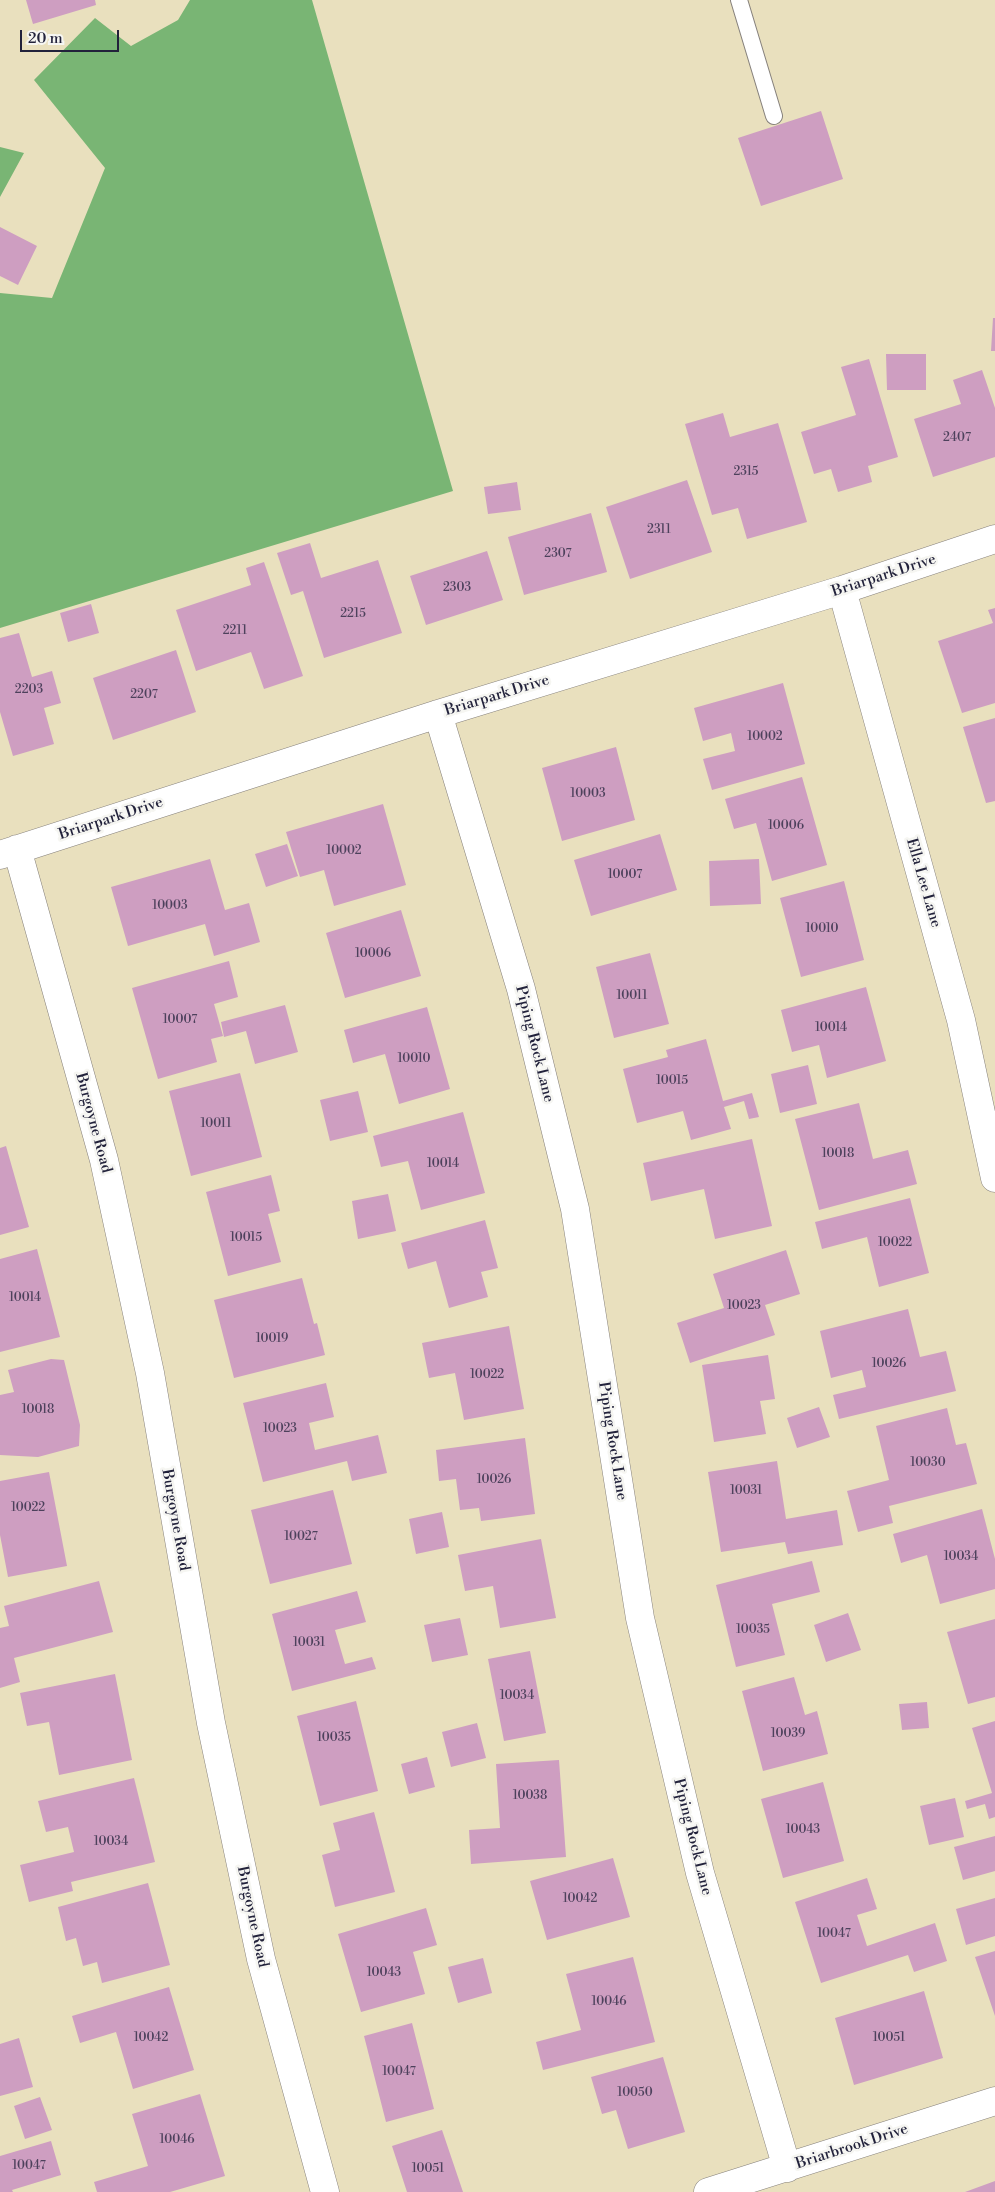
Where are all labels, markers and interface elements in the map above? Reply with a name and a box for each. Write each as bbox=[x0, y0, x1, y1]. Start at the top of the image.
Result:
scale bar bbox=[22, 20, 121, 52]
text: 20 m bbox=[28, 29, 63, 48]
house number: 2407 bbox=[943, 431, 971, 445]
house number: 2315 bbox=[734, 465, 758, 479]
house number: 2311 bbox=[647, 523, 671, 537]
house number: 2307 bbox=[544, 547, 572, 561]
street label: Briarpark Drive bbox=[830, 551, 938, 601]
house number: 2303 bbox=[443, 581, 471, 595]
house number: 2215 bbox=[340, 607, 366, 621]
house number: 2211 bbox=[223, 624, 247, 638]
street label: Briarpark Drive bbox=[443, 672, 551, 720]
house number: 2203 bbox=[15, 683, 43, 697]
house number: 2207 bbox=[130, 688, 158, 702]
house number: 10002 bbox=[747, 730, 783, 744]
house number: 10003 bbox=[570, 787, 606, 801]
street label: Briarpark Drive bbox=[57, 794, 165, 844]
house number: 10006 bbox=[768, 819, 804, 833]
street label: Ella Lee Lane bbox=[902, 836, 944, 930]
house number: 10002 bbox=[326, 844, 362, 858]
house number: 10007 bbox=[608, 868, 642, 882]
house number: 10003 bbox=[152, 899, 188, 913]
house number: 10010 bbox=[805, 922, 839, 936]
house number: 10006 bbox=[355, 947, 391, 961]
street label: Piping Rock Lane bbox=[511, 984, 557, 1104]
house number: 10011 bbox=[616, 989, 648, 1003]
house number: 10007 bbox=[163, 1013, 197, 1027]
house number: 10014 bbox=[815, 1021, 847, 1035]
house number: 10010 bbox=[397, 1052, 431, 1066]
street label: Burgoyne Road bbox=[71, 1071, 115, 1175]
house number: 10015 bbox=[656, 1074, 688, 1088]
house number: 10011 bbox=[200, 1117, 232, 1131]
house number: 10018 bbox=[822, 1147, 854, 1161]
house number: 10014 bbox=[427, 1157, 459, 1171]
house number: 10015 bbox=[230, 1231, 262, 1245]
house number: 10022 bbox=[878, 1236, 912, 1250]
house number: 10014 bbox=[9, 1291, 41, 1305]
house number: 10023 bbox=[727, 1299, 761, 1313]
house number: 10019 bbox=[256, 1332, 288, 1346]
house number: 10026 bbox=[872, 1357, 906, 1371]
house number: 10022 bbox=[470, 1368, 504, 1382]
street label: Piping Rock Lane bbox=[594, 1380, 630, 1502]
house number: 10018 bbox=[22, 1403, 54, 1417]
house number: 10023 bbox=[263, 1422, 297, 1436]
house number: 10030 bbox=[910, 1456, 946, 1470]
street label: Burgoyne Road bbox=[157, 1468, 193, 1572]
house number: 10026 bbox=[477, 1473, 511, 1487]
house number: 10031 bbox=[730, 1484, 762, 1498]
house number: 10022 bbox=[11, 1501, 45, 1515]
house number: 10027 bbox=[284, 1530, 318, 1544]
house number: 10034 bbox=[944, 1550, 978, 1564]
house number: 10035 bbox=[736, 1623, 770, 1637]
house number: 10031 bbox=[293, 1636, 325, 1650]
house number: 10034 bbox=[500, 1689, 534, 1703]
house number: 10039 bbox=[771, 1727, 805, 1741]
house number: 10035 bbox=[317, 1731, 351, 1745]
street label: Piping Rock Lane bbox=[669, 1777, 715, 1897]
house number: 10038 bbox=[513, 1789, 547, 1803]
house number: 10043 bbox=[786, 1823, 820, 1837]
house number: 10034 bbox=[94, 1835, 128, 1849]
street label: Burgoyne Road bbox=[232, 1865, 272, 1969]
house number: 10042 bbox=[563, 1892, 597, 1906]
house number: 10047 bbox=[817, 1927, 851, 1941]
house number: 10043 bbox=[367, 1966, 401, 1980]
house number: 10046 bbox=[591, 1995, 627, 2009]
house number: 10042 bbox=[134, 2031, 168, 2045]
house number: 10051 bbox=[873, 2031, 905, 2045]
house number: 10047 bbox=[382, 2065, 416, 2079]
house number: 10050 bbox=[617, 2086, 653, 2100]
street label: Briarbrook Drive bbox=[794, 2120, 910, 2174]
house number: 10046 bbox=[159, 2133, 195, 2147]
house number: 10047 bbox=[12, 2159, 46, 2173]
house number: 10051 bbox=[412, 2162, 444, 2176]

